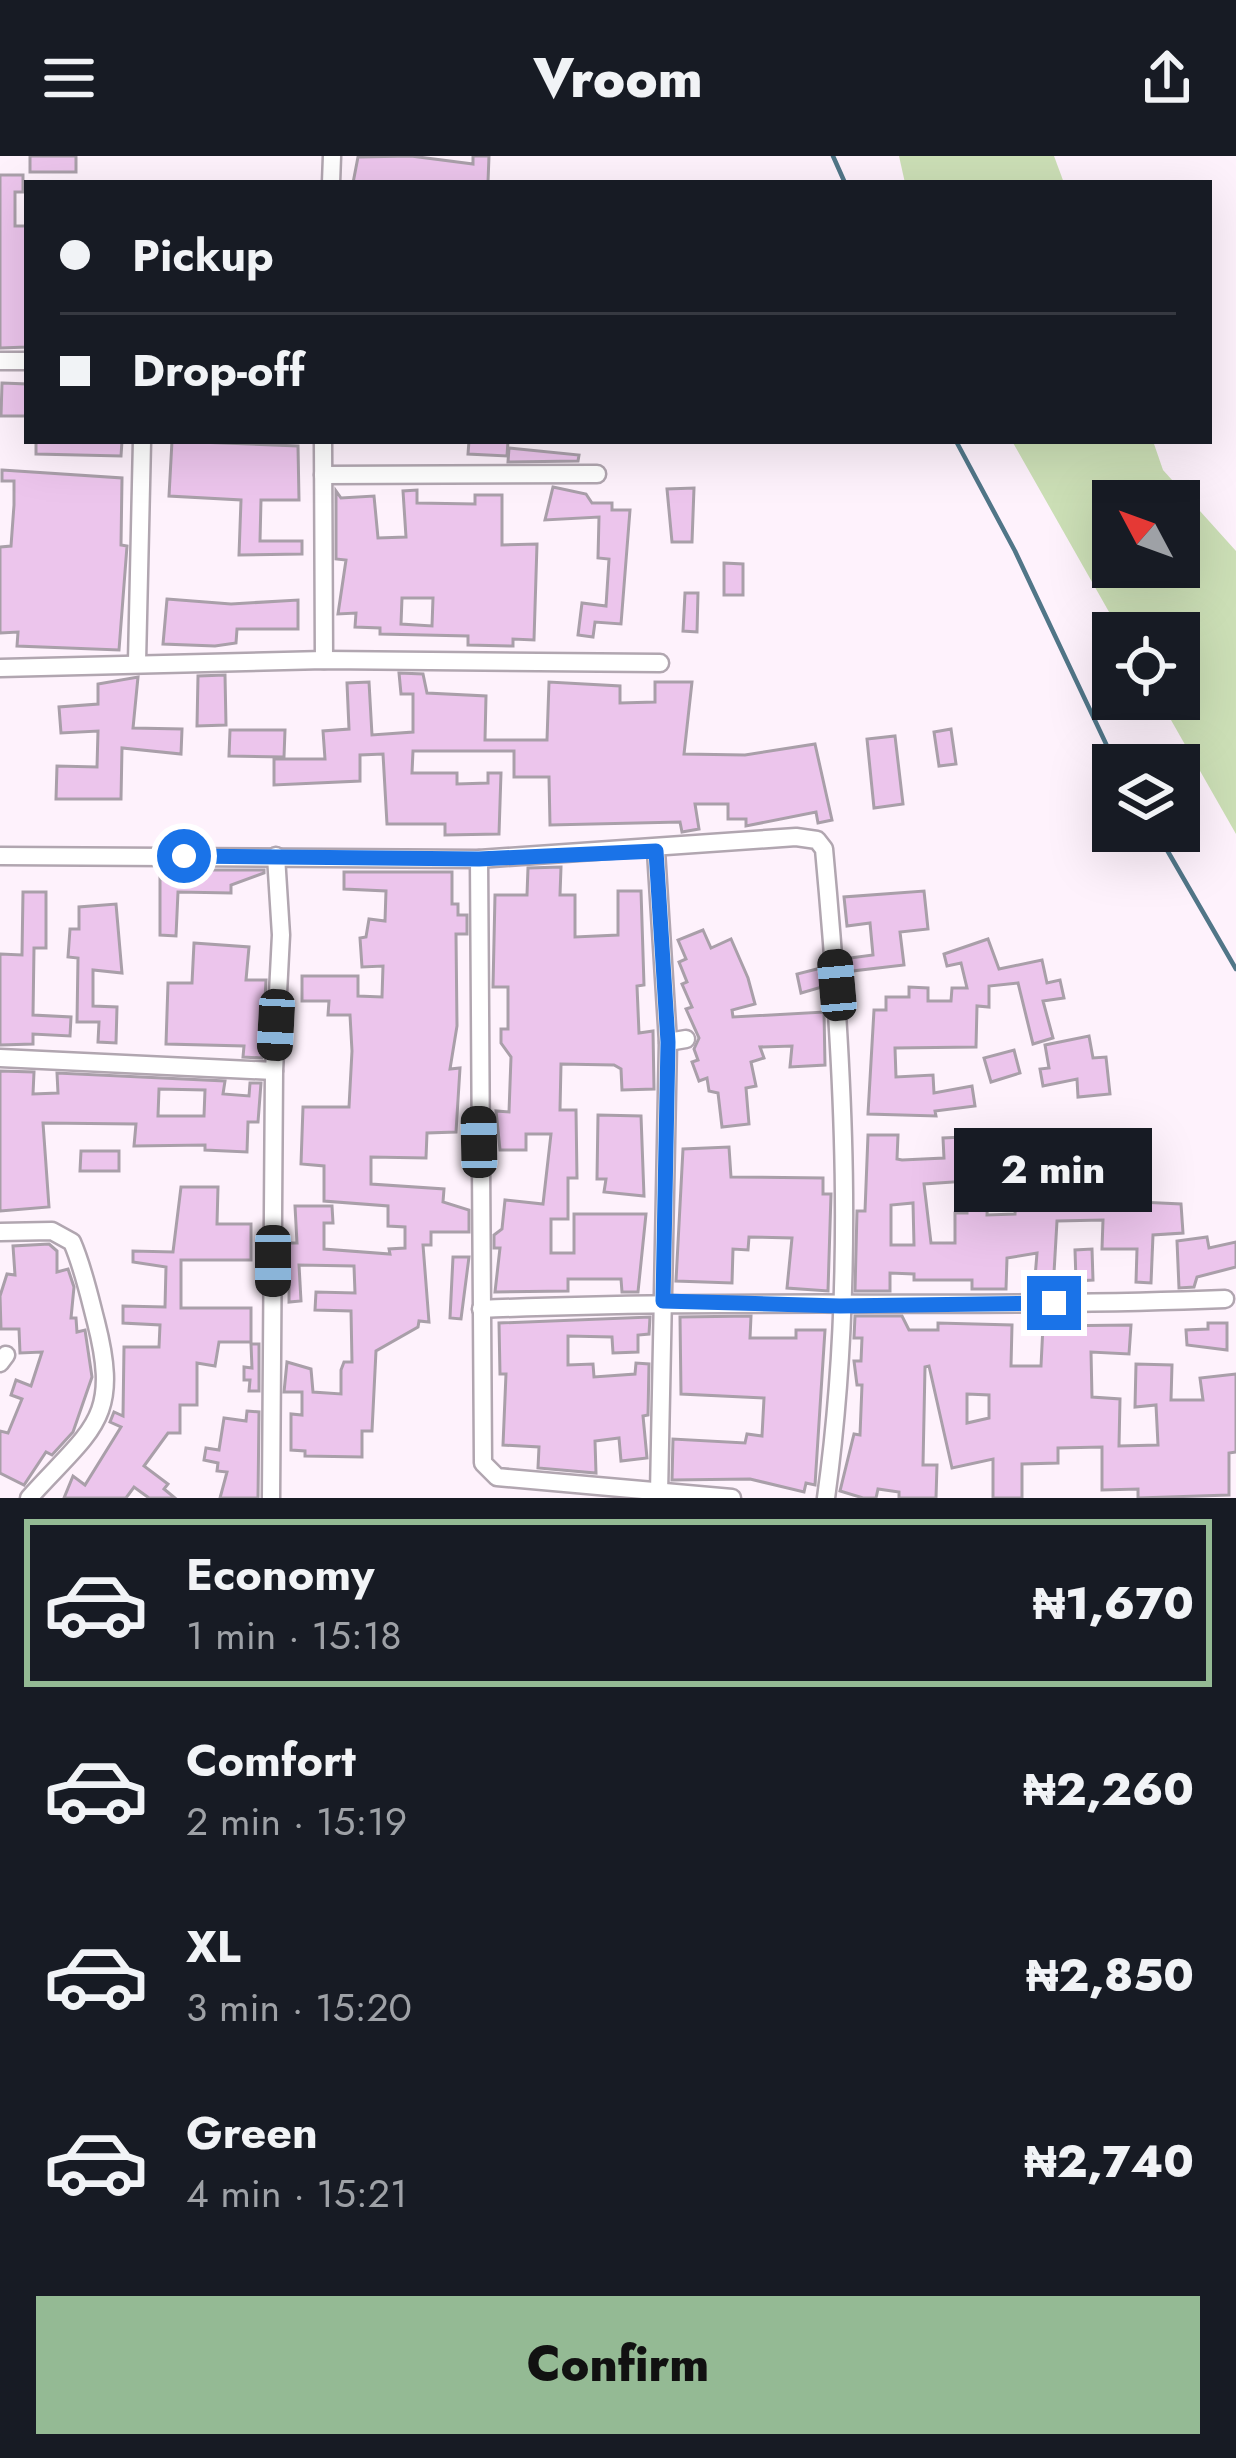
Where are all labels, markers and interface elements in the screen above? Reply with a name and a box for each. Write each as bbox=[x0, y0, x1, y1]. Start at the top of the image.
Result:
text: Vroom bbox=[533, 39, 703, 117]
icon: menu bbox=[36, 45, 102, 111]
icon: share bbox=[1134, 45, 1200, 111]
text: Pickup bbox=[132, 223, 274, 288]
text: Drop-off bbox=[132, 338, 305, 403]
north arrow bbox=[1092, 480, 1200, 588]
map controls bbox=[1092, 480, 1200, 852]
button: locate bbox=[1092, 612, 1200, 720]
button: layers bbox=[1092, 744, 1200, 852]
route start bbox=[157, 829, 211, 883]
car bbox=[816, 948, 858, 1022]
car bbox=[256, 988, 296, 1062]
car bbox=[460, 1106, 498, 1178]
callout: 2 min bbox=[955, 1129, 1153, 1213]
text: 2 min bbox=[1001, 1141, 1105, 1198]
car bbox=[255, 1225, 291, 1297]
route end bbox=[1027, 1276, 1081, 1330]
text: Economy bbox=[186, 1542, 374, 1607]
icon: car bbox=[42, 1549, 150, 1657]
text: ₦1,670 bbox=[1033, 1571, 1194, 1636]
text: 1 min · 15:18 bbox=[186, 1607, 401, 1664]
text: Comfort bbox=[186, 1728, 356, 1793]
icon: car bbox=[42, 1735, 150, 1843]
text: ₦2,260 bbox=[1023, 1757, 1194, 1822]
text: 2 min · 15:19 bbox=[186, 1793, 407, 1850]
text: XL bbox=[186, 1914, 241, 1979]
icon: car bbox=[42, 1921, 150, 2029]
text: ₦2,850 bbox=[1026, 1943, 1194, 2008]
text: 3 min · 15:20 bbox=[186, 1979, 412, 2036]
text: Green bbox=[186, 2100, 318, 2165]
icon: car bbox=[42, 2107, 150, 2215]
text: ₦2,740 bbox=[1024, 2129, 1194, 2194]
text: 4 min · 15:21 bbox=[186, 2165, 408, 2222]
button: Confirm bbox=[36, 2296, 1200, 2434]

